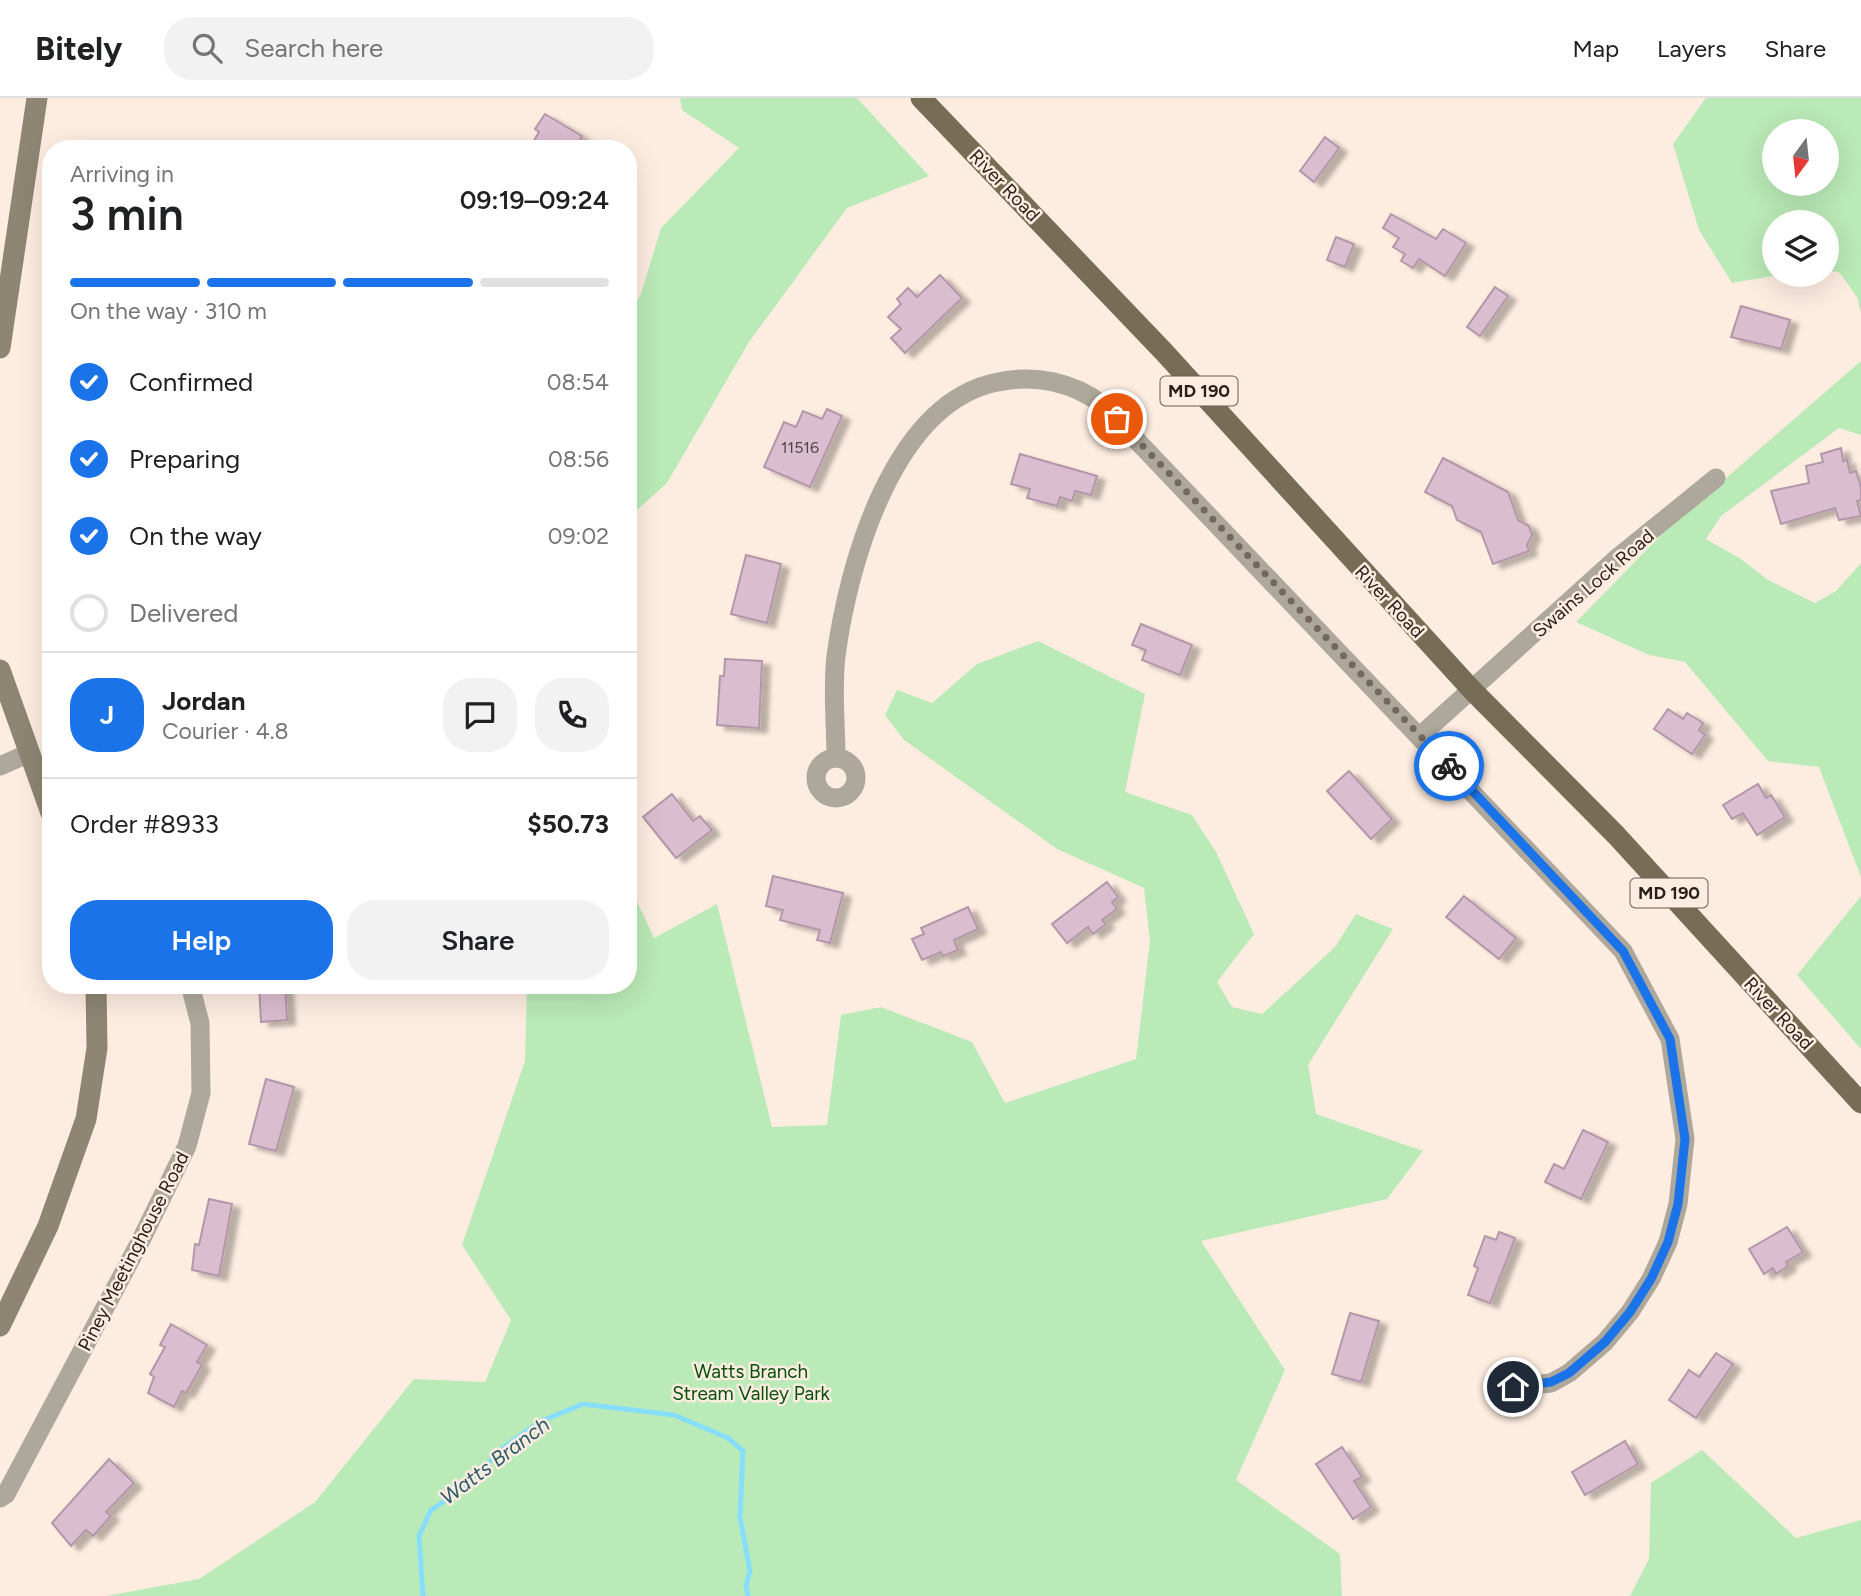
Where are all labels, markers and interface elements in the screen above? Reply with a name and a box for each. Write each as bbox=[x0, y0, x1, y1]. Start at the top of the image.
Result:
search box bbox=[164, 17, 654, 80]
text: Bitely bbox=[35, 29, 122, 68]
icon: search bbox=[188, 29, 226, 67]
text: Search here bbox=[244, 32, 383, 64]
text: Map bbox=[1572, 34, 1619, 63]
text: Layers bbox=[1657, 34, 1726, 63]
text: Share bbox=[1764, 34, 1826, 63]
north arrow bbox=[1762, 119, 1839, 196]
map controls bbox=[1762, 119, 1839, 287]
street label: River Road bbox=[965, 145, 1045, 226]
text: Arriving in bbox=[70, 160, 174, 188]
text: 09:19–09:24 bbox=[460, 184, 609, 216]
text: 3 min bbox=[70, 186, 184, 242]
button: layers bbox=[1762, 210, 1839, 287]
text: On the way · 310 m bbox=[70, 297, 267, 325]
icon: check bbox=[70, 363, 108, 401]
text: Confirmed bbox=[129, 366, 253, 398]
text: 08:54 bbox=[547, 368, 609, 396]
road number: MD 190 bbox=[1160, 376, 1238, 405]
pin bbox=[1087, 389, 1147, 449]
icon: bag bbox=[1098, 400, 1136, 438]
house number: 11516 bbox=[781, 438, 819, 457]
icon: check bbox=[70, 440, 108, 478]
text: Preparing bbox=[129, 443, 240, 475]
text: 08:56 bbox=[548, 445, 609, 473]
icon: check bbox=[70, 517, 108, 555]
text: On the way bbox=[129, 520, 262, 552]
text: 09:02 bbox=[548, 522, 609, 550]
street label: Swains Lock Road bbox=[1528, 524, 1659, 642]
street label: River Road bbox=[1350, 560, 1429, 643]
text: Delivered bbox=[129, 597, 238, 629]
button: chat bbox=[443, 678, 517, 752]
button: phone bbox=[535, 678, 609, 752]
text: Jordan bbox=[162, 685, 245, 717]
text: J bbox=[100, 699, 114, 731]
text: Courier · 4.8 bbox=[162, 717, 289, 745]
courier bbox=[1414, 731, 1484, 801]
icon: bike bbox=[1430, 747, 1468, 785]
text: Order #8933 bbox=[70, 808, 219, 840]
text: $50.73 bbox=[527, 808, 609, 840]
road number: MD 190 bbox=[1630, 878, 1708, 908]
button: Help bbox=[70, 900, 333, 980]
button: Share bbox=[347, 900, 609, 980]
street label: River Road bbox=[1739, 972, 1818, 1055]
street label: Piney Meetinghouse Road bbox=[73, 1148, 194, 1355]
pin bbox=[1483, 1357, 1543, 1417]
park label: Watts Branch Stream Valley Park bbox=[672, 1360, 831, 1405]
icon: home bbox=[1494, 1368, 1532, 1406]
water label: Watts Branch bbox=[435, 1411, 554, 1510]

